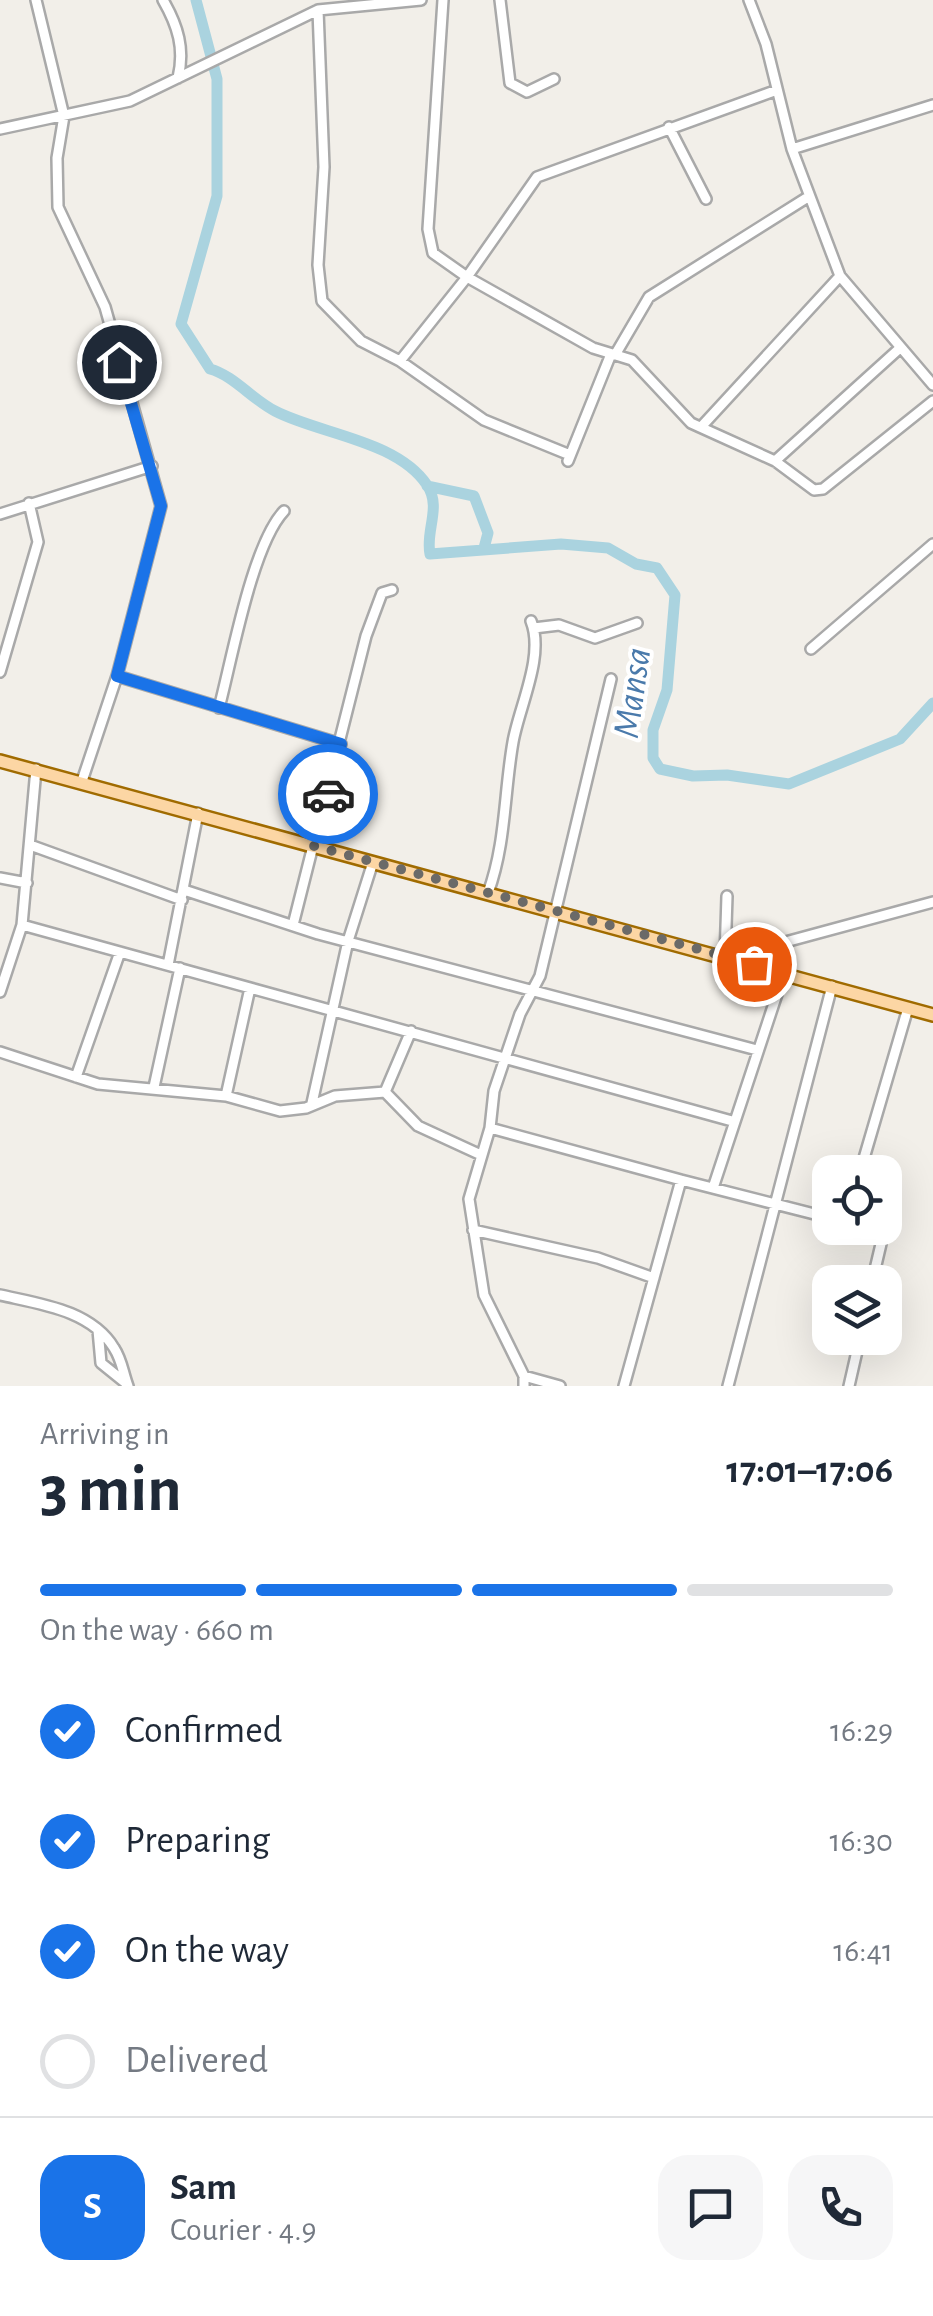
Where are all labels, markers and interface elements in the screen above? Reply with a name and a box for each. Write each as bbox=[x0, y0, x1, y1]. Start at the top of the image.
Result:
pin bbox=[77, 320, 162, 405]
icon: home bbox=[92, 335, 147, 390]
water label: Mansa bbox=[608, 645, 658, 741]
courier bbox=[278, 744, 378, 844]
icon: car bbox=[301, 767, 356, 822]
pin bbox=[712, 922, 797, 1007]
icon: bag bbox=[727, 937, 782, 992]
map controls bbox=[812, 1155, 902, 1355]
button: locate bbox=[812, 1155, 902, 1245]
button: layers bbox=[812, 1265, 902, 1355]
text: Arriving in bbox=[40, 1418, 169, 1450]
text: 17:01–17:06 bbox=[726, 1452, 893, 1490]
text: 3 min bbox=[40, 1458, 182, 1523]
text: On the way · 660 m bbox=[40, 1614, 274, 1646]
icon: check bbox=[40, 1704, 95, 1759]
text: Confirmed bbox=[125, 1712, 282, 1750]
text: 16:29 bbox=[830, 1715, 893, 1747]
icon: check bbox=[40, 1814, 95, 1869]
text: Preparing bbox=[125, 1822, 270, 1860]
text: 16:30 bbox=[830, 1825, 893, 1857]
icon: check bbox=[40, 1924, 95, 1979]
text: On the way bbox=[125, 1932, 289, 1970]
text: 16:41 bbox=[833, 1935, 893, 1967]
text: Delivered bbox=[125, 2042, 268, 2080]
button: chat bbox=[658, 2155, 763, 2260]
button: phone bbox=[788, 2155, 893, 2260]
text: Sam bbox=[170, 2169, 237, 2207]
text: S bbox=[83, 2188, 102, 2226]
text: Courier · 4.9 bbox=[170, 2214, 317, 2246]

